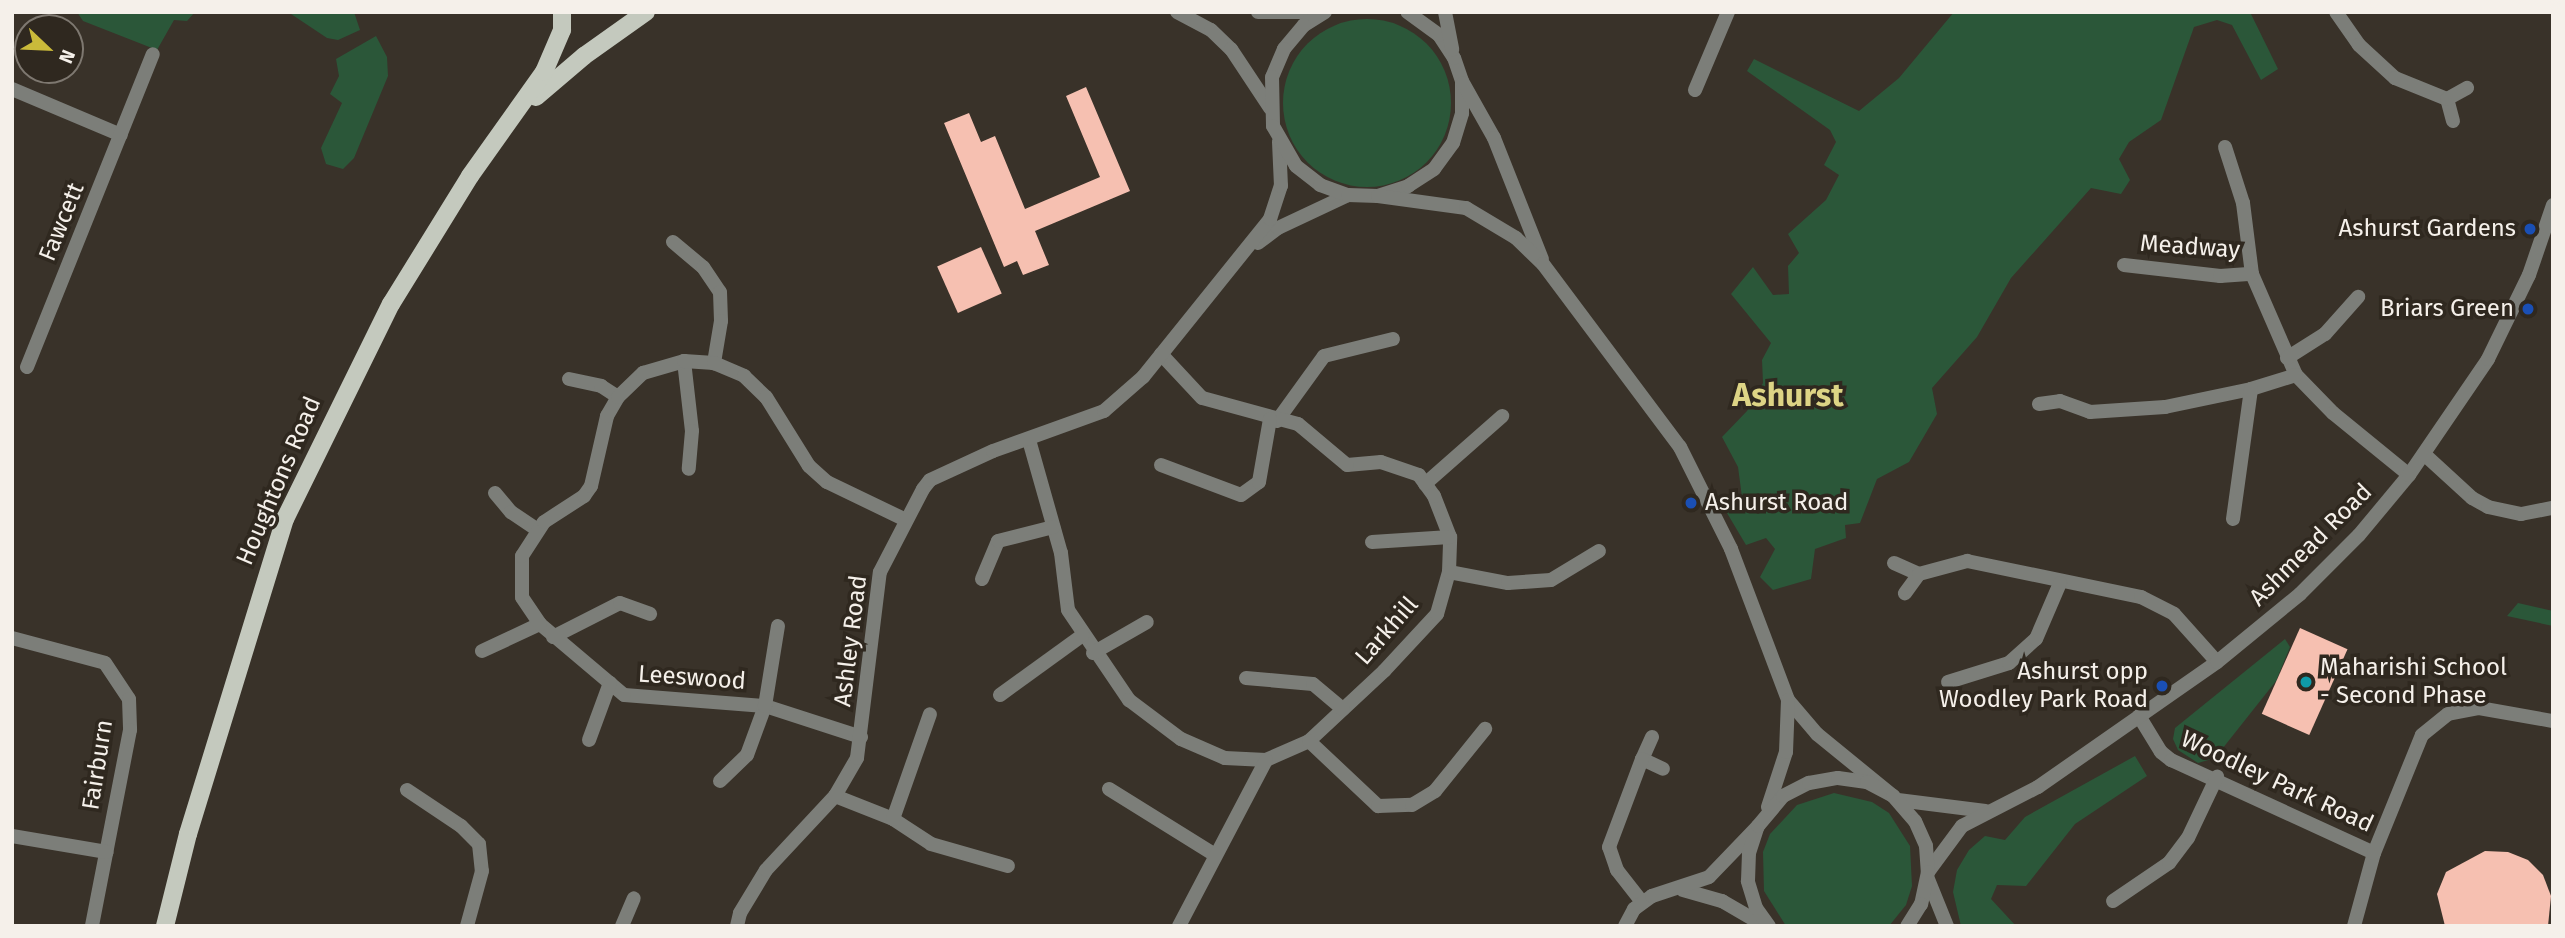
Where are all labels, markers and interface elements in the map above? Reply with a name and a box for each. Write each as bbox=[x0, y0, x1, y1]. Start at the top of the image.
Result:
north arrow bbox=[14, 14, 84, 84]
text: N bbox=[54, 46, 80, 67]
street label: Fawcett bbox=[33, 179, 91, 265]
place label: Ashurst Gardens bbox=[2338, 215, 2516, 243]
marker: Ashurst Gardens bbox=[2522, 221, 2538, 237]
street label: Meadway bbox=[2139, 229, 2241, 265]
place label: Briars Green bbox=[2380, 295, 2514, 323]
marker: Briars Green bbox=[2520, 301, 2536, 317]
district label: Ashurst bbox=[1732, 376, 1844, 414]
street label: Houghtons Road bbox=[231, 392, 327, 570]
street label: Ashmead Road bbox=[2244, 478, 2378, 612]
place label: Ashurst Road bbox=[1705, 489, 1848, 517]
marker: Ashurst Road bbox=[1683, 495, 1699, 511]
street label: Ashley Road bbox=[829, 574, 873, 708]
street label: Larkhill bbox=[1349, 591, 1425, 671]
place label: Maharishi School - Second Phase bbox=[2320, 654, 2507, 710]
place label: Ashurst opp Woodley Park Road bbox=[1939, 658, 2148, 714]
street label: Leeswood bbox=[637, 660, 747, 696]
marker: Maharishi School - Second Phase bbox=[2298, 674, 2314, 690]
marker: Ashurst opp Woodley Park Road bbox=[2154, 678, 2170, 694]
street label: Fairburn bbox=[77, 718, 119, 812]
street label: Woodley Park Road bbox=[2176, 725, 2378, 839]

